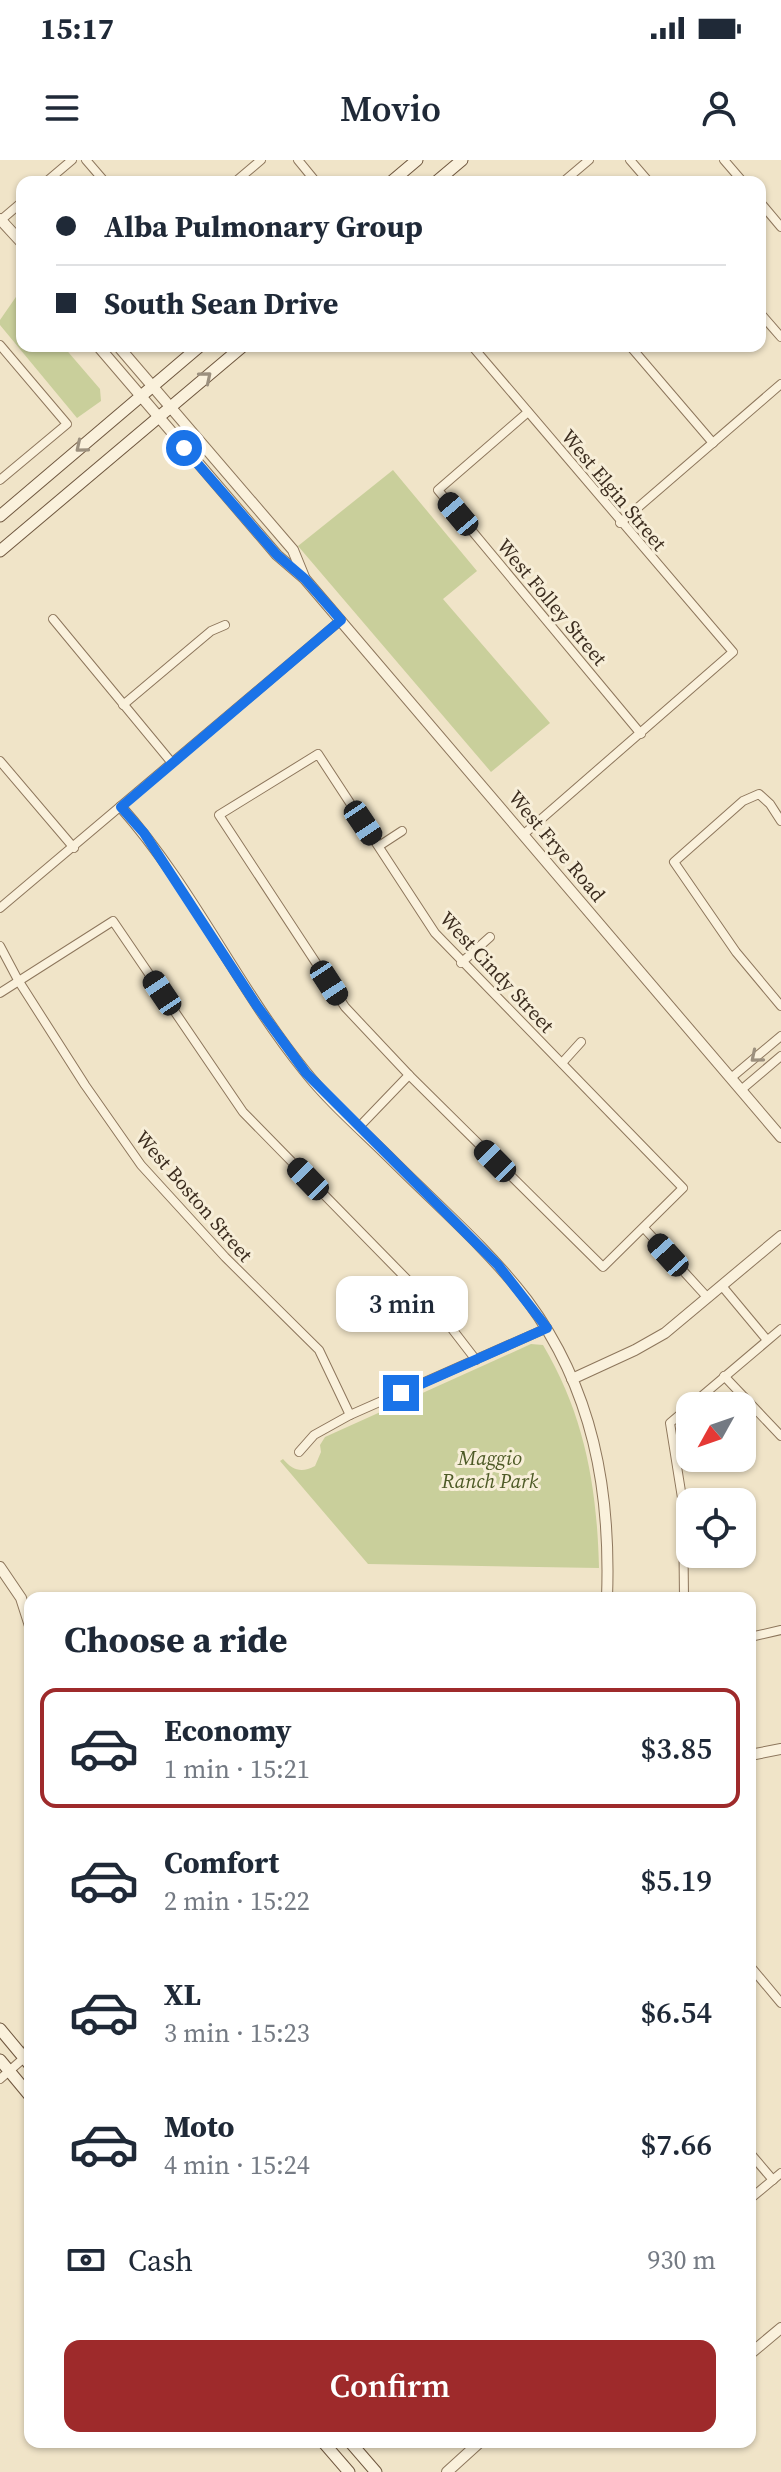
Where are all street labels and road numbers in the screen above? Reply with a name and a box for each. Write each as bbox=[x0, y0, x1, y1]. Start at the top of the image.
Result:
street label: West Elgin Street bbox=[555, 423, 673, 557]
street label: West Folley Street bbox=[491, 533, 614, 672]
street label: West Frye Road bbox=[502, 784, 612, 908]
street label: West Cindy Street bbox=[433, 905, 561, 1039]
street label: West Boston Street bbox=[129, 1124, 259, 1268]

